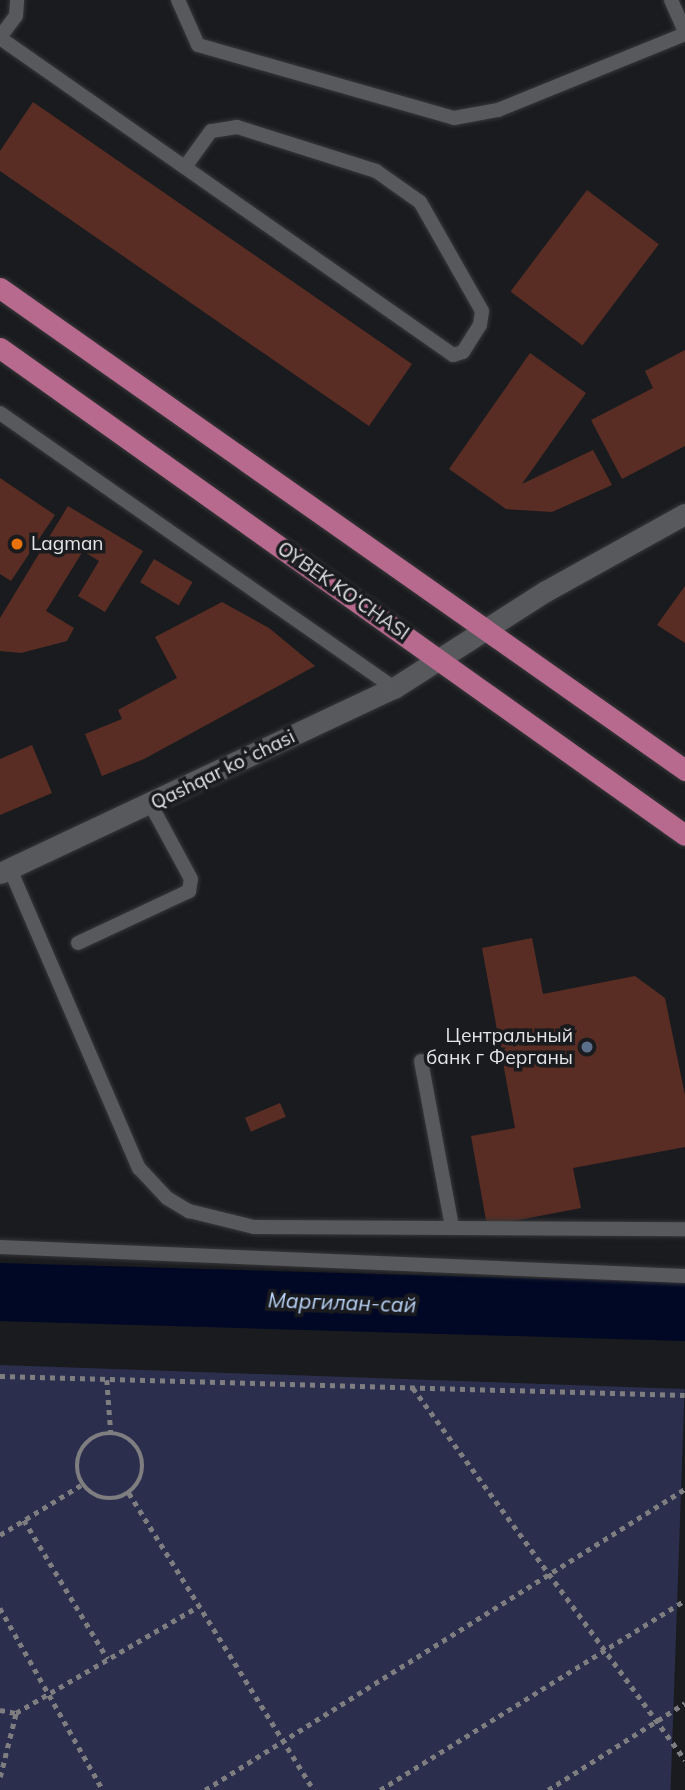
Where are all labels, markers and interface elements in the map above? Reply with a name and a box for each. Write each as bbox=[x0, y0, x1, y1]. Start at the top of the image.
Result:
place label: Lagman bbox=[31, 533, 103, 555]
marker: Lagman bbox=[9, 536, 25, 552]
street label: OYBEK KO‘CHASI bbox=[273, 537, 413, 645]
street label: Qashqar koʻchasi bbox=[147, 725, 299, 815]
place label: Центральный банк г Ферганы bbox=[426, 1025, 573, 1069]
marker: Центральный банк г Ферганы bbox=[579, 1039, 595, 1055]
water label: Маргилан-сай bbox=[267, 1287, 417, 1317]

